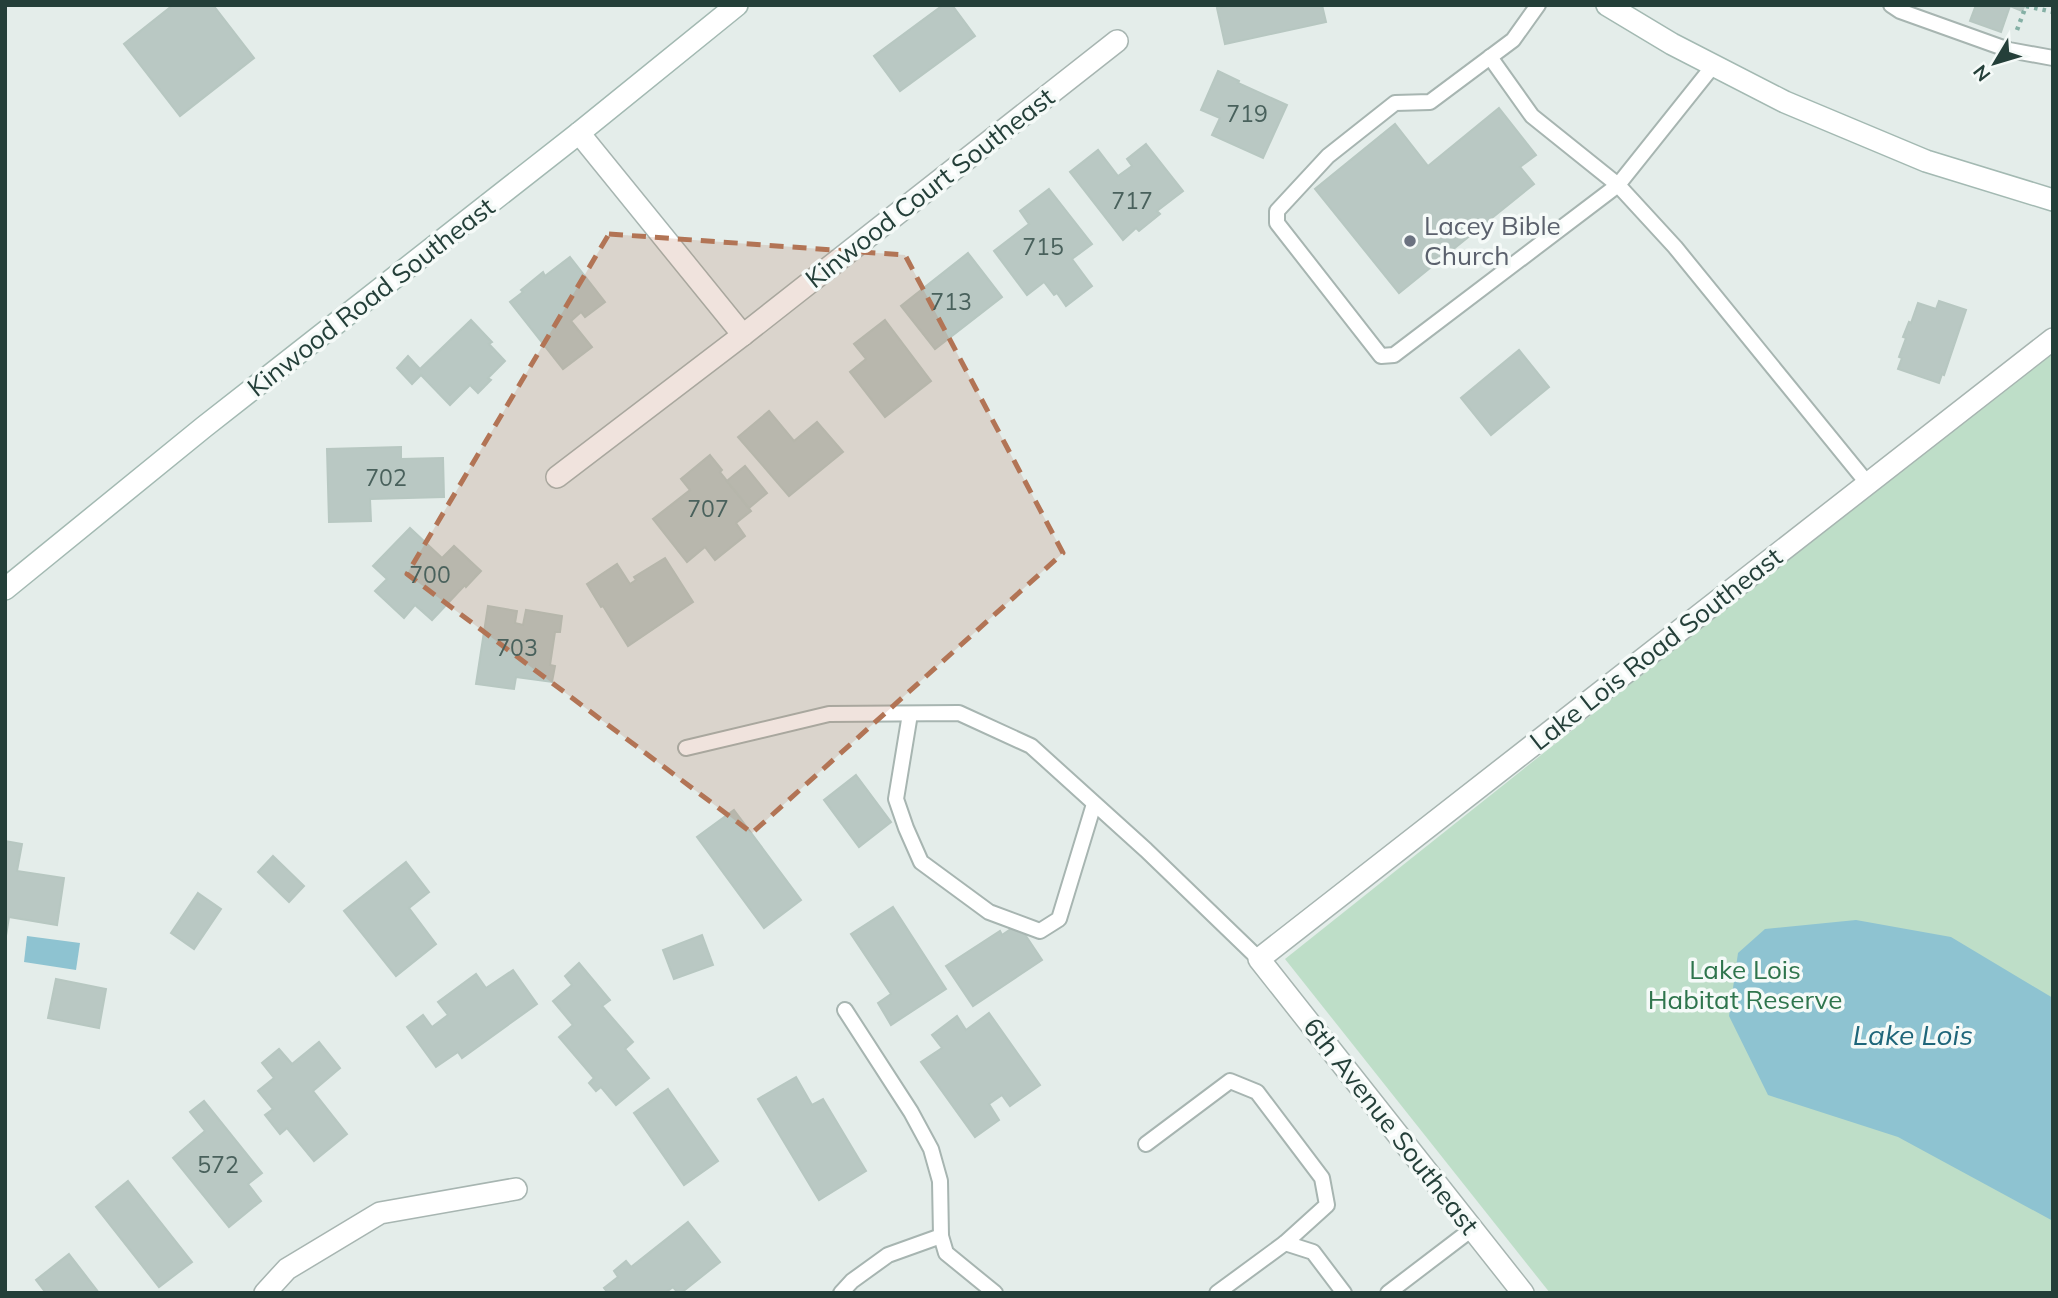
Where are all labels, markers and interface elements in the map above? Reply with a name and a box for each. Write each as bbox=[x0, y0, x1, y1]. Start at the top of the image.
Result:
north arrow bbox=[1960, 28, 2030, 98]
text: N bbox=[1968, 60, 1995, 87]
street label: Kinwood Court Southeast bbox=[799, 80, 1061, 295]
house number: 719 bbox=[1226, 99, 1268, 128]
house number: 717 bbox=[1111, 186, 1153, 215]
street label: Kinwood Road Southeast bbox=[240, 190, 501, 403]
place label: Lacey Bible Church bbox=[1424, 209, 1561, 272]
house number: 715 bbox=[1022, 232, 1064, 261]
marker: Lacey Bible Church bbox=[1402, 233, 1418, 249]
house number: 713 bbox=[930, 287, 972, 316]
house number: 702 bbox=[365, 463, 407, 492]
house number: 707 bbox=[687, 494, 729, 523]
street label: Lake Lois Road Southeast bbox=[1523, 540, 1788, 757]
house number: 700 bbox=[409, 560, 451, 589]
house number: 703 bbox=[496, 633, 538, 662]
park label: Lake Lois Habitat Reserve bbox=[1648, 953, 1842, 1016]
street label: 6th Avenue Southeast bbox=[1296, 1011, 1486, 1241]
water label: Lake Lois bbox=[1853, 1017, 1973, 1052]
house number: 572 bbox=[197, 1150, 239, 1179]

